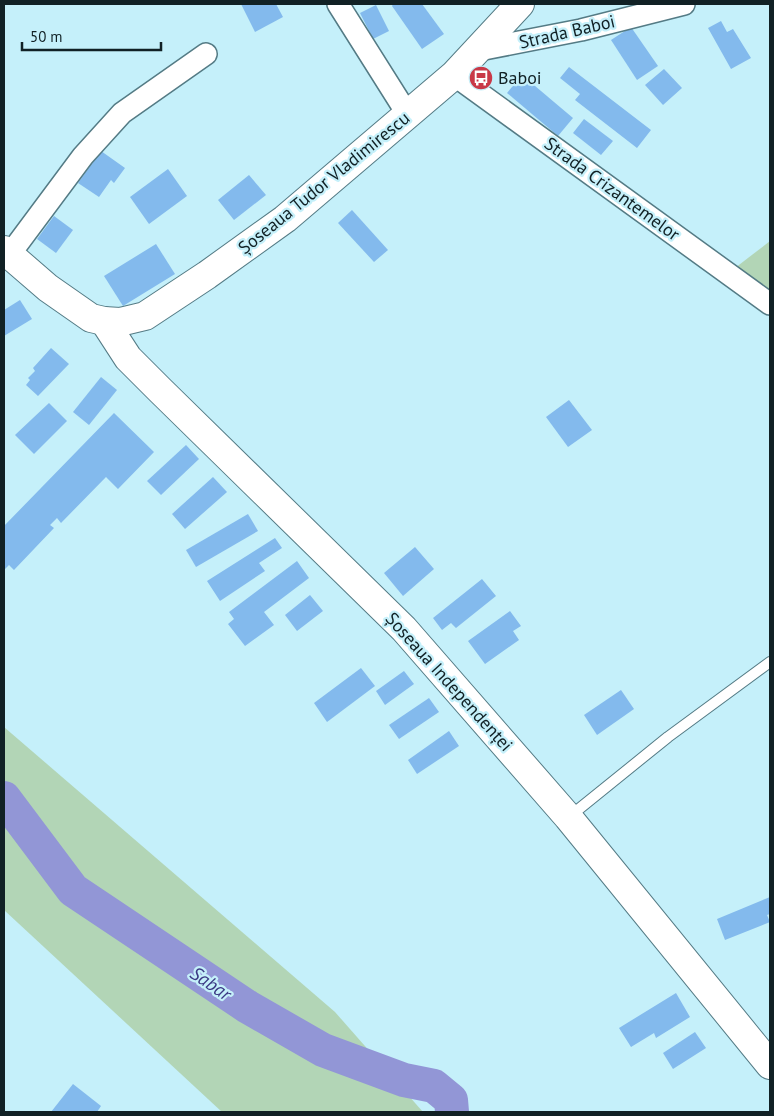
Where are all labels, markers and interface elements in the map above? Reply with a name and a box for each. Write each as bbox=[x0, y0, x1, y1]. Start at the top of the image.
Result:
street label: Strada Baboi bbox=[517, 9, 617, 54]
scale bar bbox=[22, 20, 161, 52]
text: 50 m bbox=[30, 27, 63, 46]
bus stop icon: Baboi bbox=[468, 65, 494, 91]
place label: Baboi bbox=[498, 66, 542, 89]
street label: Șoseaua Tudor Vladimirescu bbox=[233, 106, 414, 259]
street label: Strada Crizantemelor bbox=[540, 132, 684, 245]
street label: Șoseaua Independenței bbox=[381, 607, 518, 756]
water label: Sabar bbox=[186, 961, 238, 1006]

